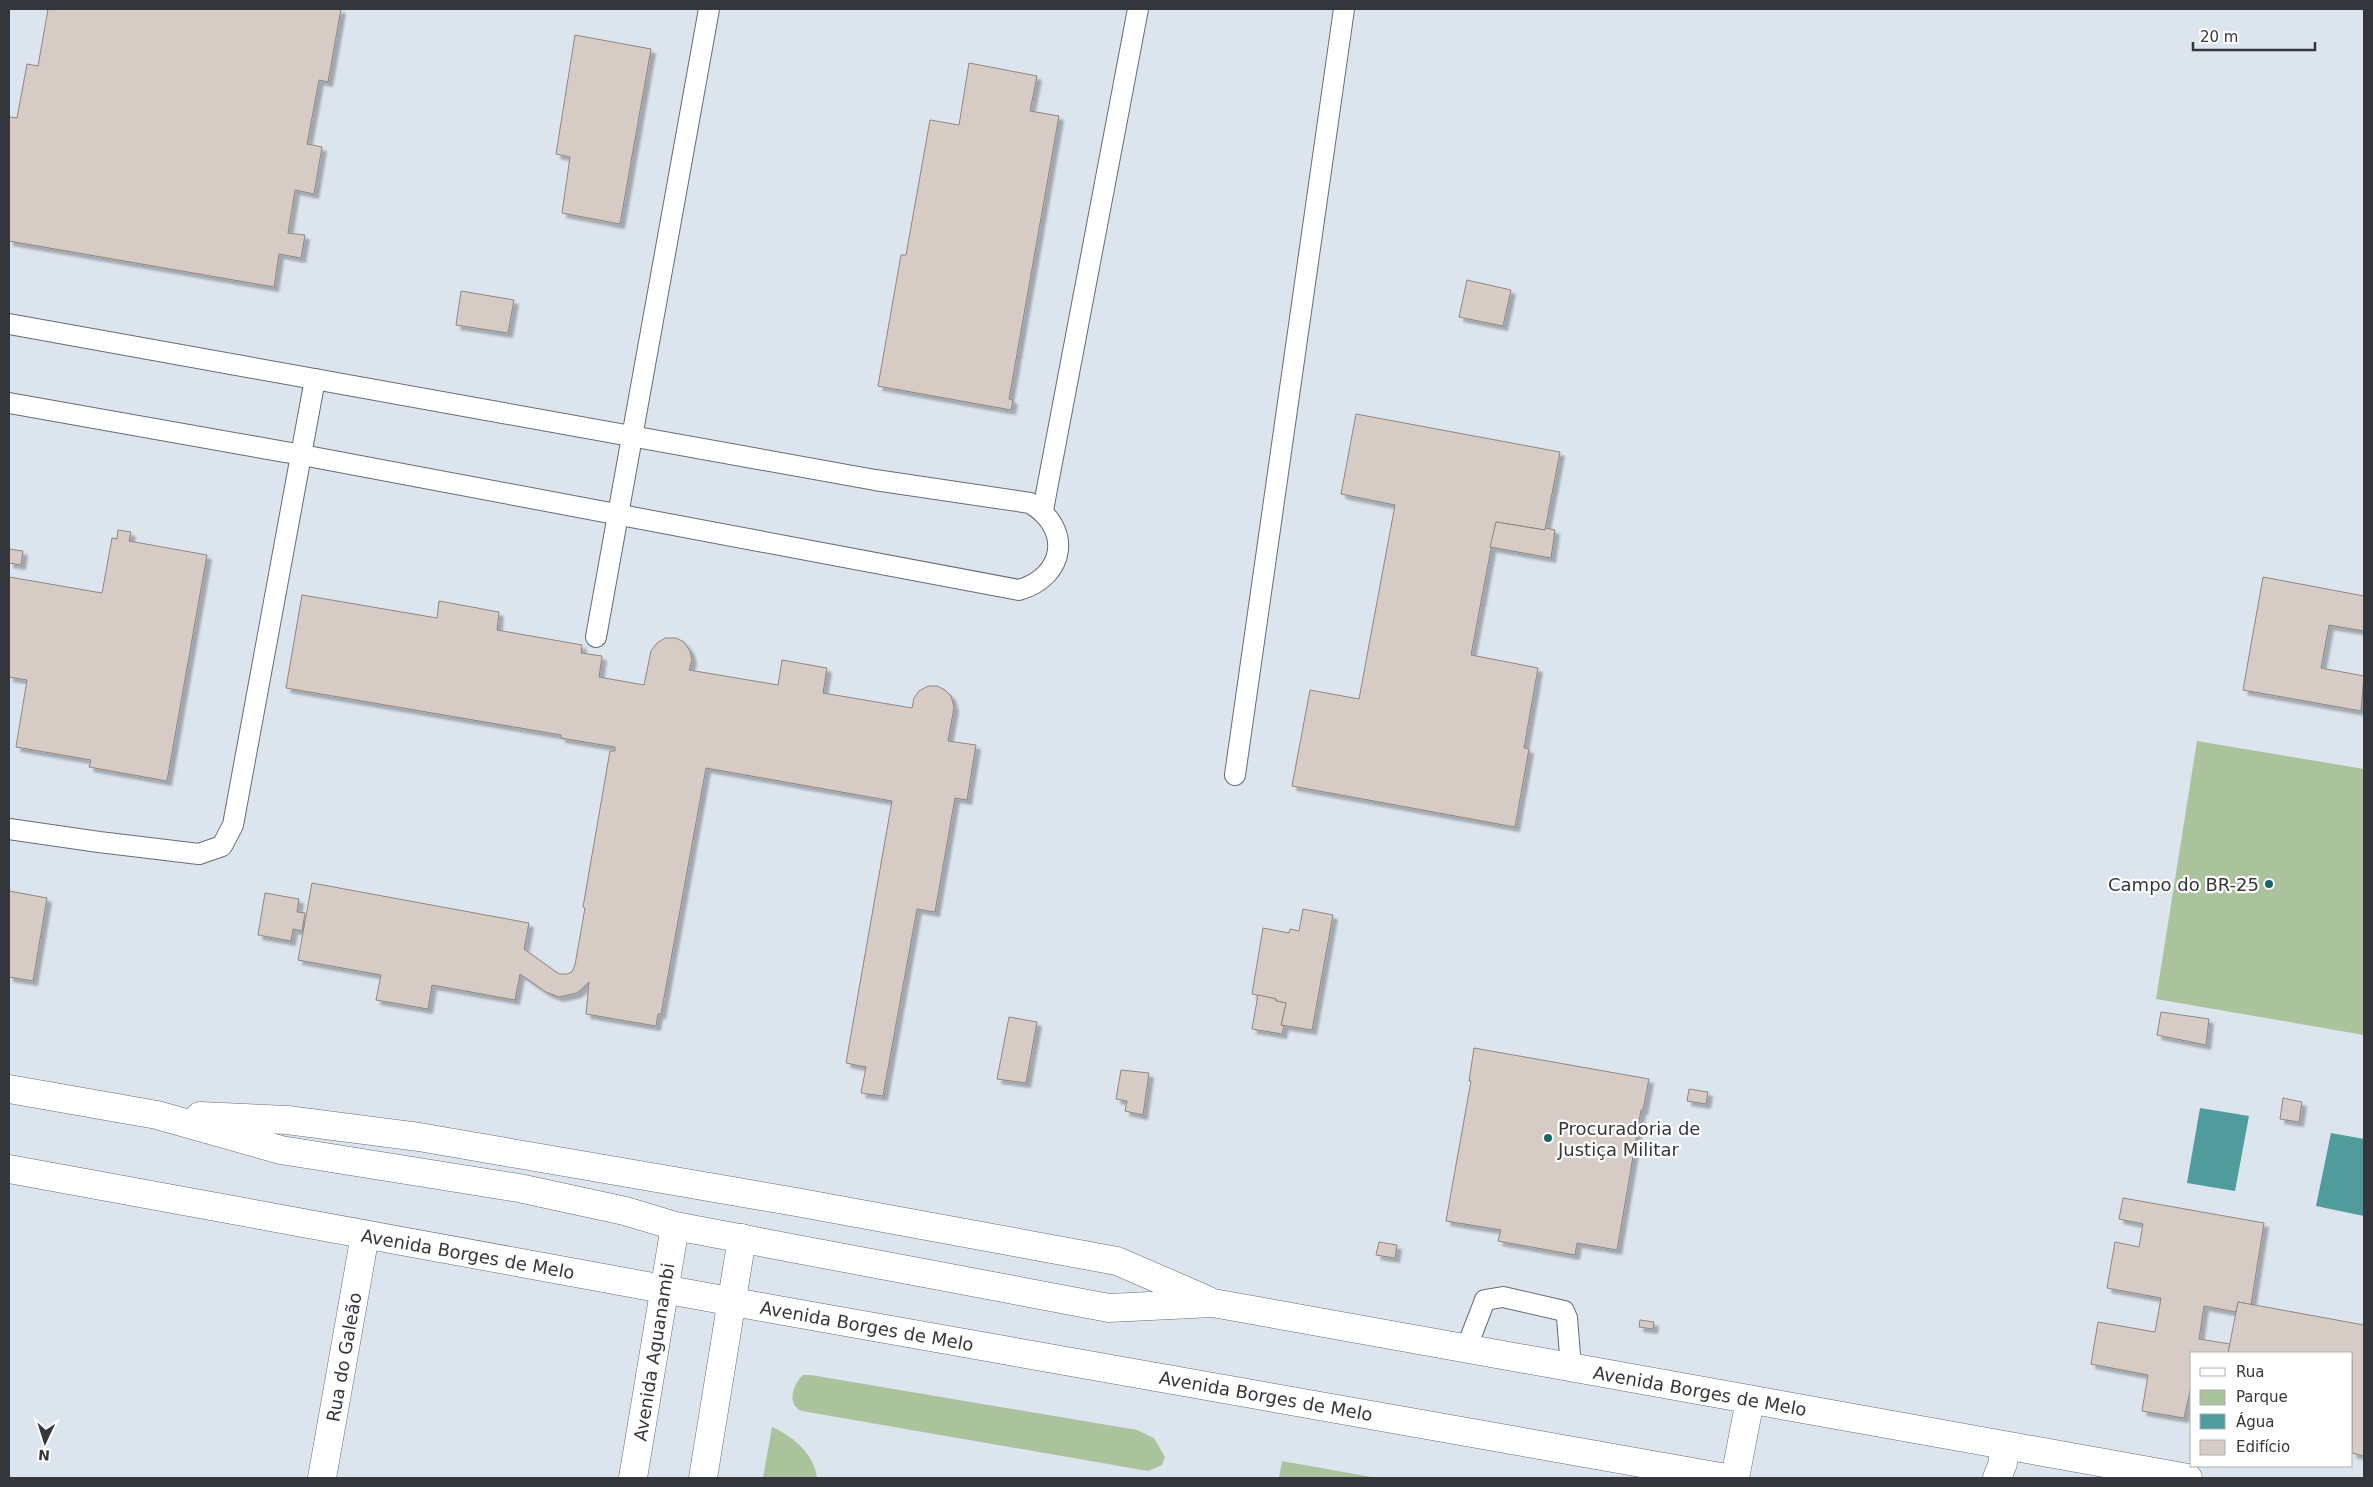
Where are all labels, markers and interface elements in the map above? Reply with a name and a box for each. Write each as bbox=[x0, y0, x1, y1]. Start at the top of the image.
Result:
scale bar bbox=[2193, 20, 2316, 52]
text: 20 m bbox=[2200, 28, 2238, 46]
place label: Campo do BR-25 bbox=[2108, 874, 2259, 895]
marker: Campo do BR-25 bbox=[2263, 878, 2275, 890]
place label: Procuradoria de Justiça Militar bbox=[1557, 1118, 1700, 1160]
marker: Procuradoria de Justiça Militar bbox=[1542, 1132, 1554, 1144]
street label: Avenida Borges de Melo bbox=[360, 1225, 576, 1283]
street label: Avenida Aguanambi bbox=[630, 1261, 678, 1443]
street label: Rua do Galeão bbox=[322, 1291, 366, 1423]
street label: Avenida Borges de Melo bbox=[759, 1297, 975, 1355]
legend bbox=[2190, 1352, 2353, 1467]
street label: Avenida Borges de Melo bbox=[1592, 1362, 1808, 1420]
text: Rua bbox=[2236, 1363, 2264, 1381]
street label: Avenida Borges de Melo bbox=[1158, 1367, 1374, 1425]
text: Parque bbox=[2236, 1388, 2288, 1406]
text: Água bbox=[2236, 1412, 2274, 1431]
north arrow bbox=[20, 1417, 70, 1467]
text: Edifício bbox=[2236, 1438, 2290, 1456]
text: N bbox=[38, 1447, 50, 1463]

